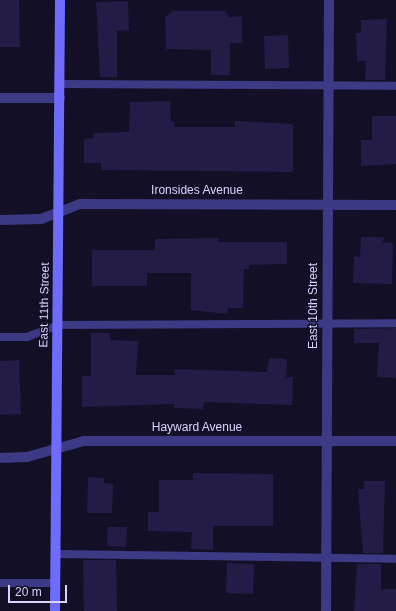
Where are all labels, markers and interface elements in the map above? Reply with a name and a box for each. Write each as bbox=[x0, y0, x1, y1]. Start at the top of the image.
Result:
street label: Ironsides Avenue bbox=[151, 184, 243, 198]
street label: East 11th Street bbox=[37, 262, 53, 348]
street label: East 10th Street bbox=[307, 263, 321, 349]
street label: Hayward Avenue bbox=[151, 421, 243, 435]
scale bar bbox=[10, 577, 69, 603]
text: 20 m bbox=[15, 585, 42, 599]

